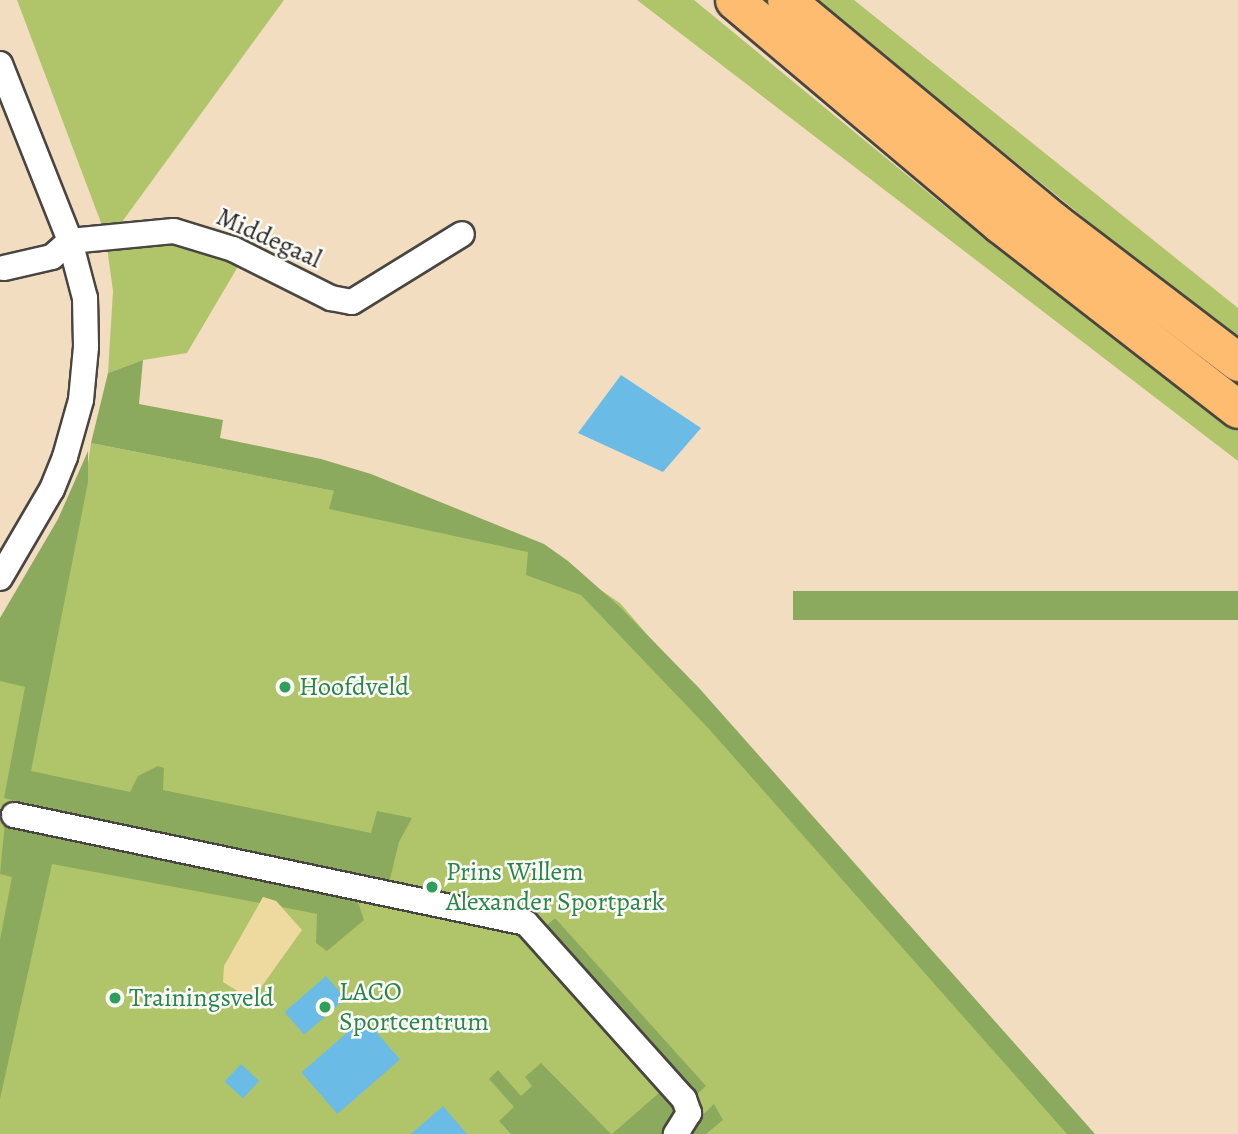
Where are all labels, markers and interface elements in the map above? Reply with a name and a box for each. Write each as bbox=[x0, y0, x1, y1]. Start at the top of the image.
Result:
street label: Middegaal bbox=[212, 201, 326, 275]
place label: Hoofdveld bbox=[299, 671, 409, 703]
marker: Hoofdveld bbox=[277, 679, 293, 695]
place label: Prins Willem Alexander Sportpark bbox=[446, 856, 665, 917]
marker: Prins Willem Alexander Sportpark bbox=[424, 879, 440, 895]
place label: LACO Sportcentrum bbox=[339, 976, 489, 1038]
place label: Trainingsveld bbox=[129, 982, 274, 1014]
marker: Trainingsveld bbox=[107, 990, 123, 1006]
marker: LACO Sportcentrum bbox=[317, 999, 333, 1015]

